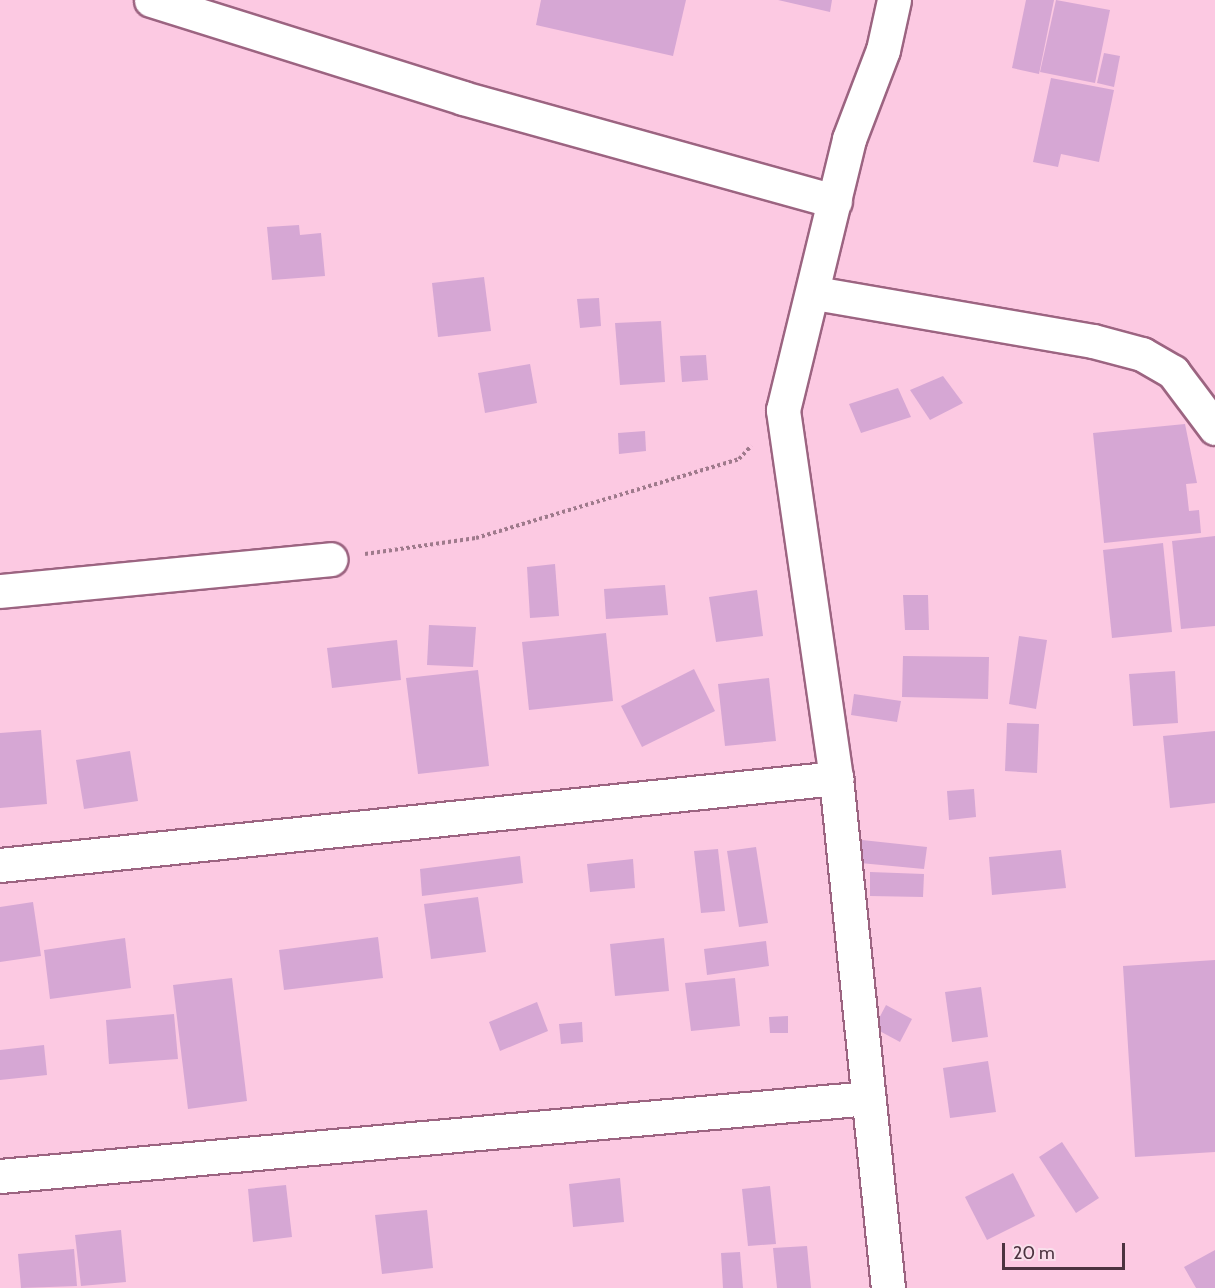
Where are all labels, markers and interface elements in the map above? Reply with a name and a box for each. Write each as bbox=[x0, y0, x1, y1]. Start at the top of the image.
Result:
scale bar bbox=[1005, 1231, 1128, 1269]
text: 20 m bbox=[1013, 1242, 1055, 1264]

